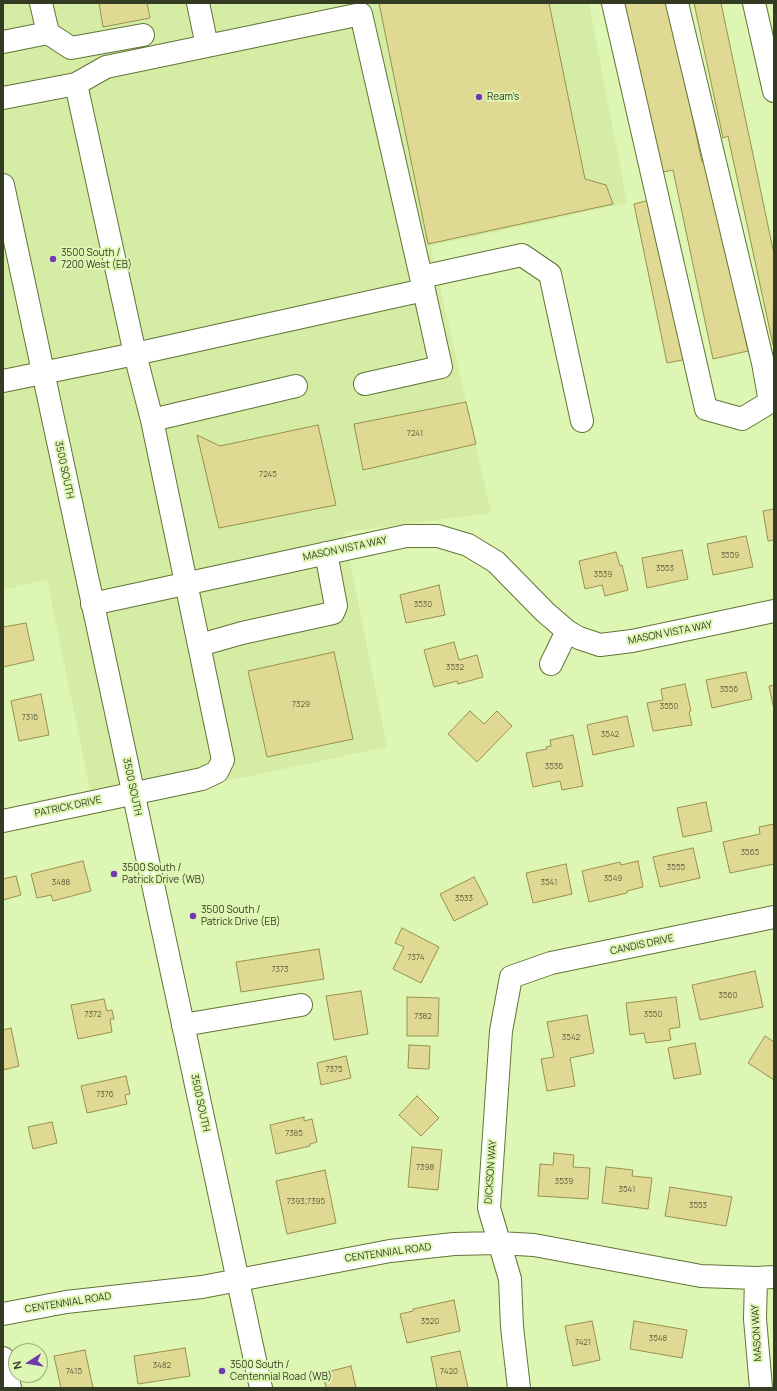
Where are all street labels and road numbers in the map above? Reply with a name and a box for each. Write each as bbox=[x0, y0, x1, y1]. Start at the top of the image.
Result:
street label: 3500 SOUTH bbox=[52, 440, 76, 500]
street label: MASON VISTA WAY bbox=[302, 534, 388, 564]
street label: MASON VISTA WAY bbox=[627, 619, 713, 647]
street label: 3500 SOUTH bbox=[120, 757, 144, 817]
street label: PATRICK DRIVE bbox=[33, 794, 103, 820]
street label: CANDIS DRIVE bbox=[609, 932, 675, 958]
street label: 3500 SOUTH bbox=[188, 1073, 212, 1133]
street label: DICKSON WAY bbox=[483, 1140, 499, 1204]
street label: CENTENNIAL ROAD bbox=[344, 1241, 432, 1265]
street label: CENTENNIAL ROAD bbox=[24, 1290, 112, 1316]
street label: MASON WAY bbox=[750, 1304, 764, 1362]

